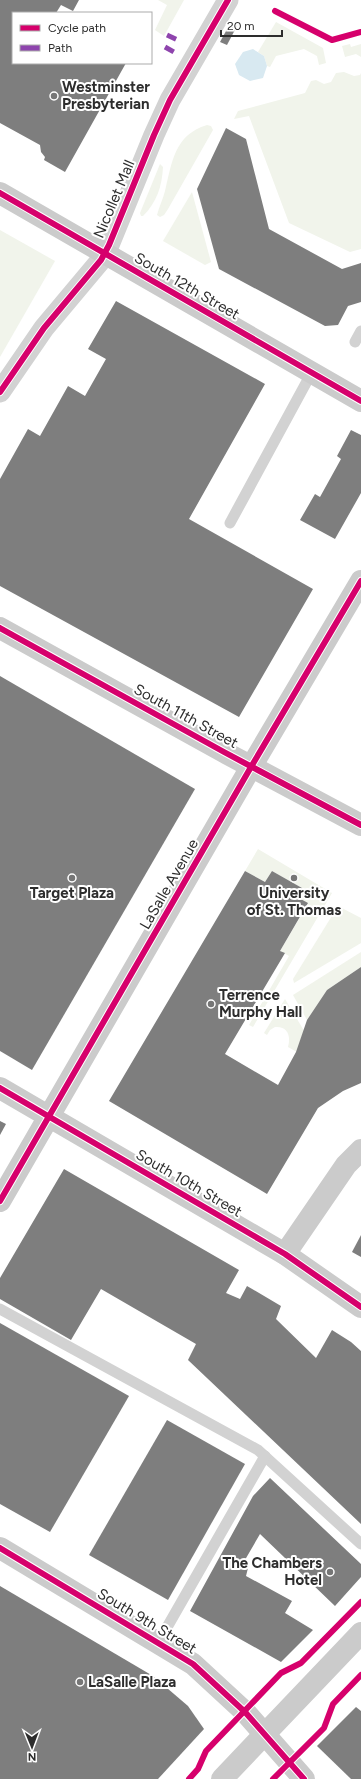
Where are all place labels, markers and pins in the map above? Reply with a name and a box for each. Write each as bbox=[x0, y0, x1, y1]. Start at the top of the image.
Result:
place label: Westminster Presbyterian bbox=[62, 78, 150, 113]
marker: Westminster Presbyterian bbox=[49, 91, 59, 101]
marker: Target Plaza bbox=[67, 873, 77, 883]
marker: University of St. Thomas bbox=[289, 873, 299, 883]
place label: Target Plaza bbox=[30, 884, 114, 902]
place label: University of St. Thomas bbox=[247, 884, 341, 919]
place label: Terrence Murphy Hall bbox=[219, 986, 302, 1021]
marker: Terrence Murphy Hall bbox=[206, 999, 216, 1009]
place label: The Chambers Hotel bbox=[222, 1554, 322, 1589]
marker: The Chambers Hotel bbox=[325, 1567, 335, 1577]
place label: LaSalle Plaza bbox=[88, 1673, 176, 1691]
marker: LaSalle Plaza bbox=[75, 1677, 85, 1687]

